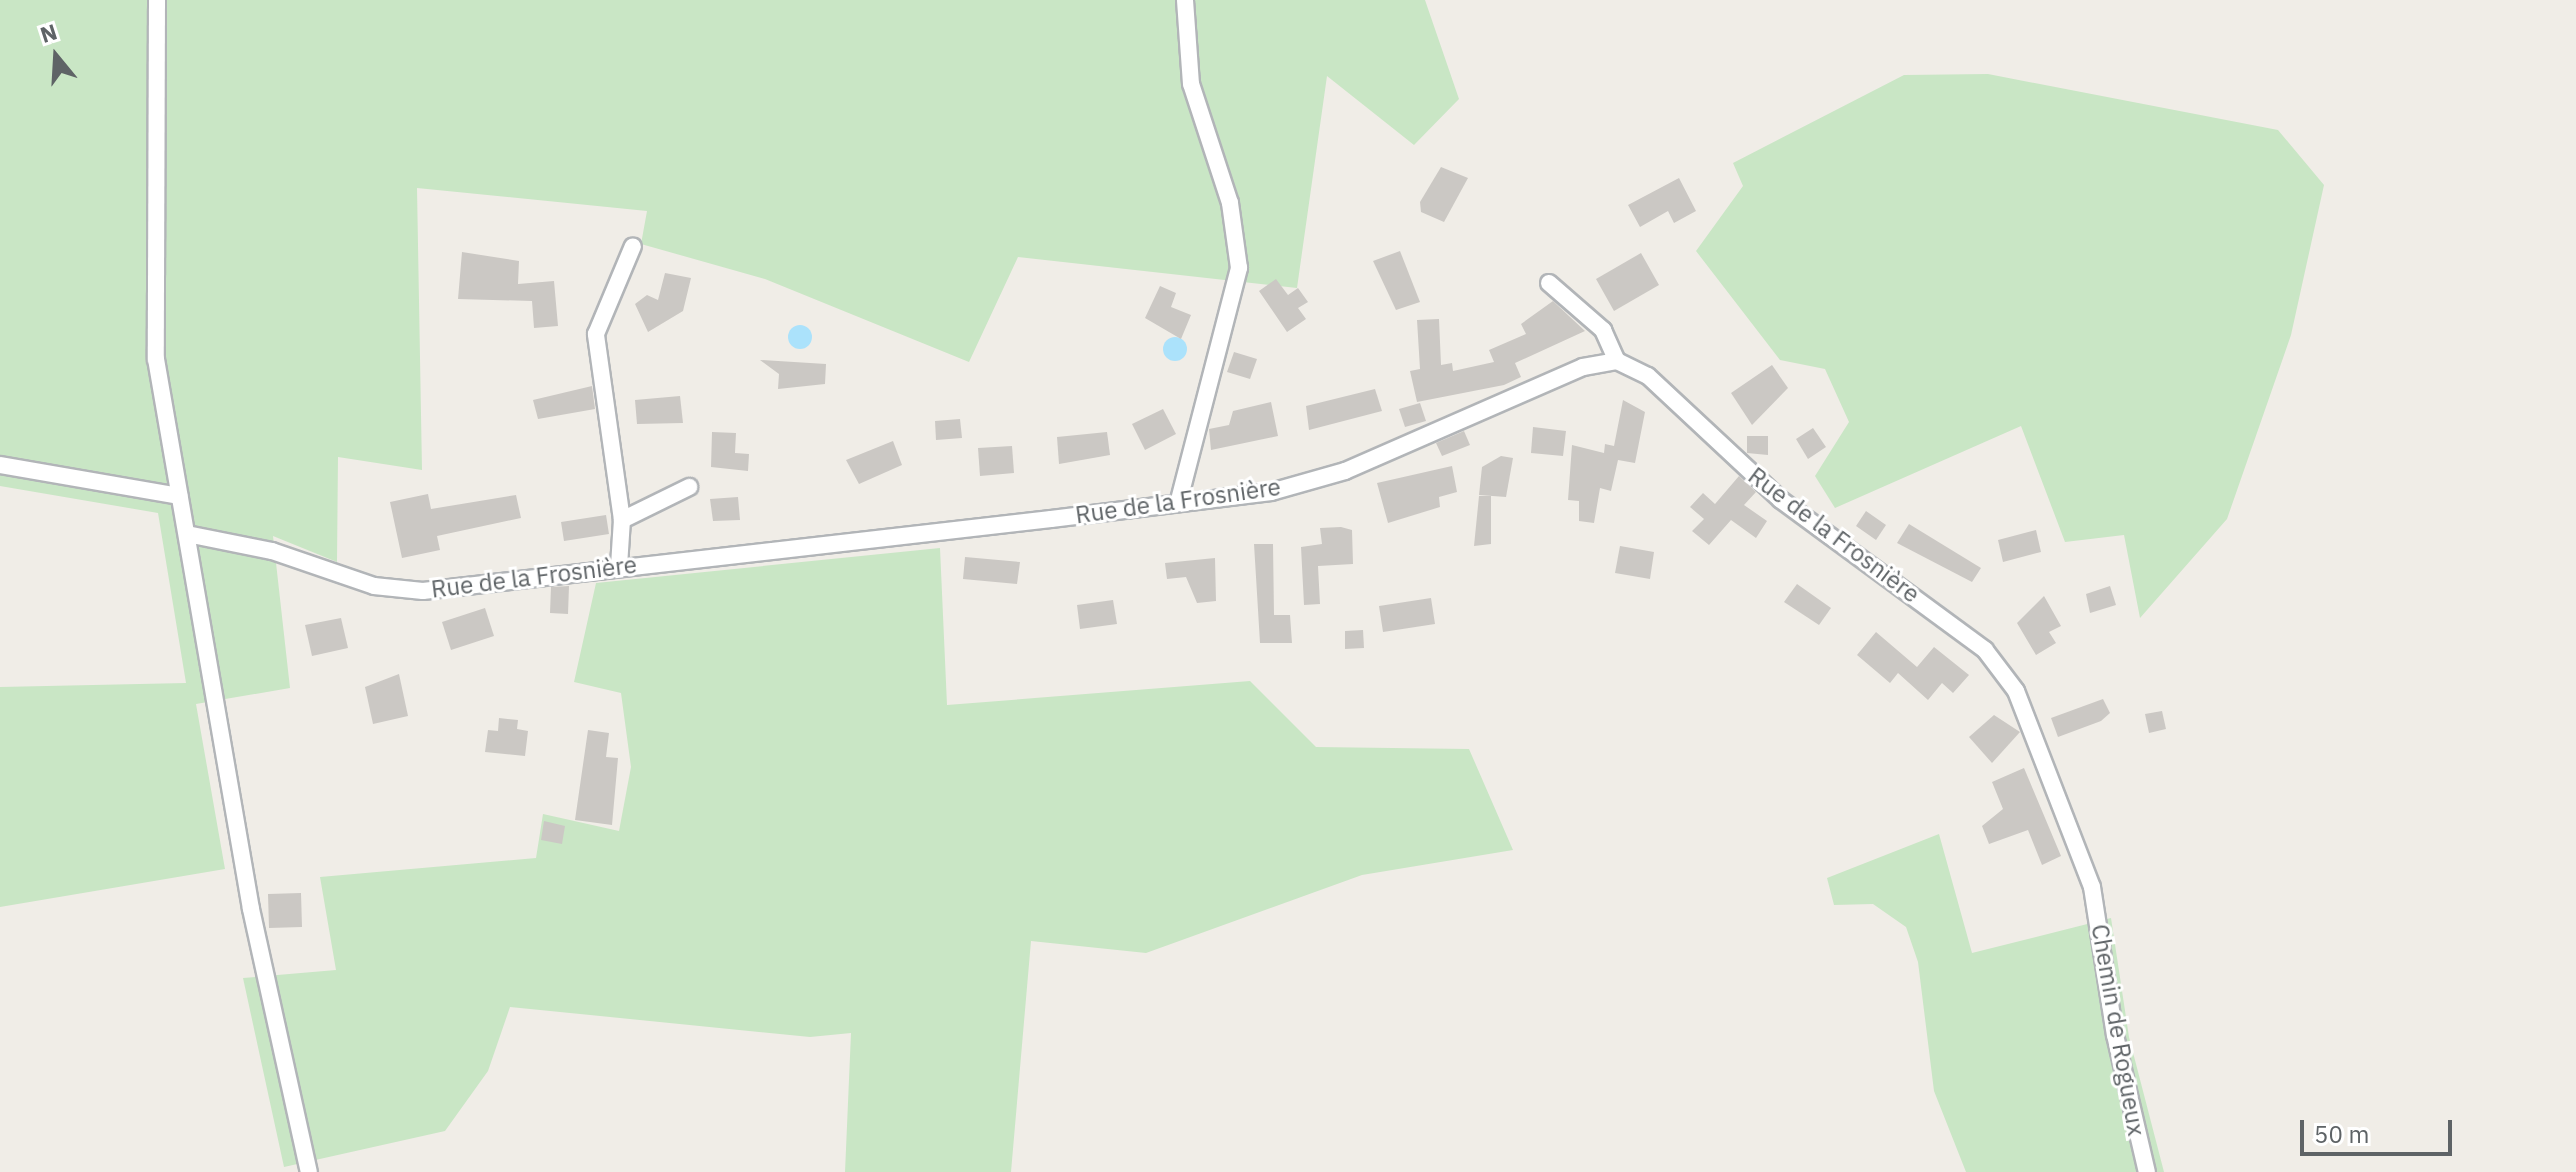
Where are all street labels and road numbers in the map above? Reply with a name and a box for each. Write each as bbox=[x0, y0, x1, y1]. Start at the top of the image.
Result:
street label: Rue de la Frosnière bbox=[1743, 461, 1925, 609]
street label: Rue de la Frosnière bbox=[1073, 472, 1283, 530]
street label: Rue de la Frosnière bbox=[430, 550, 638, 604]
street label: Chemin de Rogueux bbox=[2085, 922, 2151, 1138]

